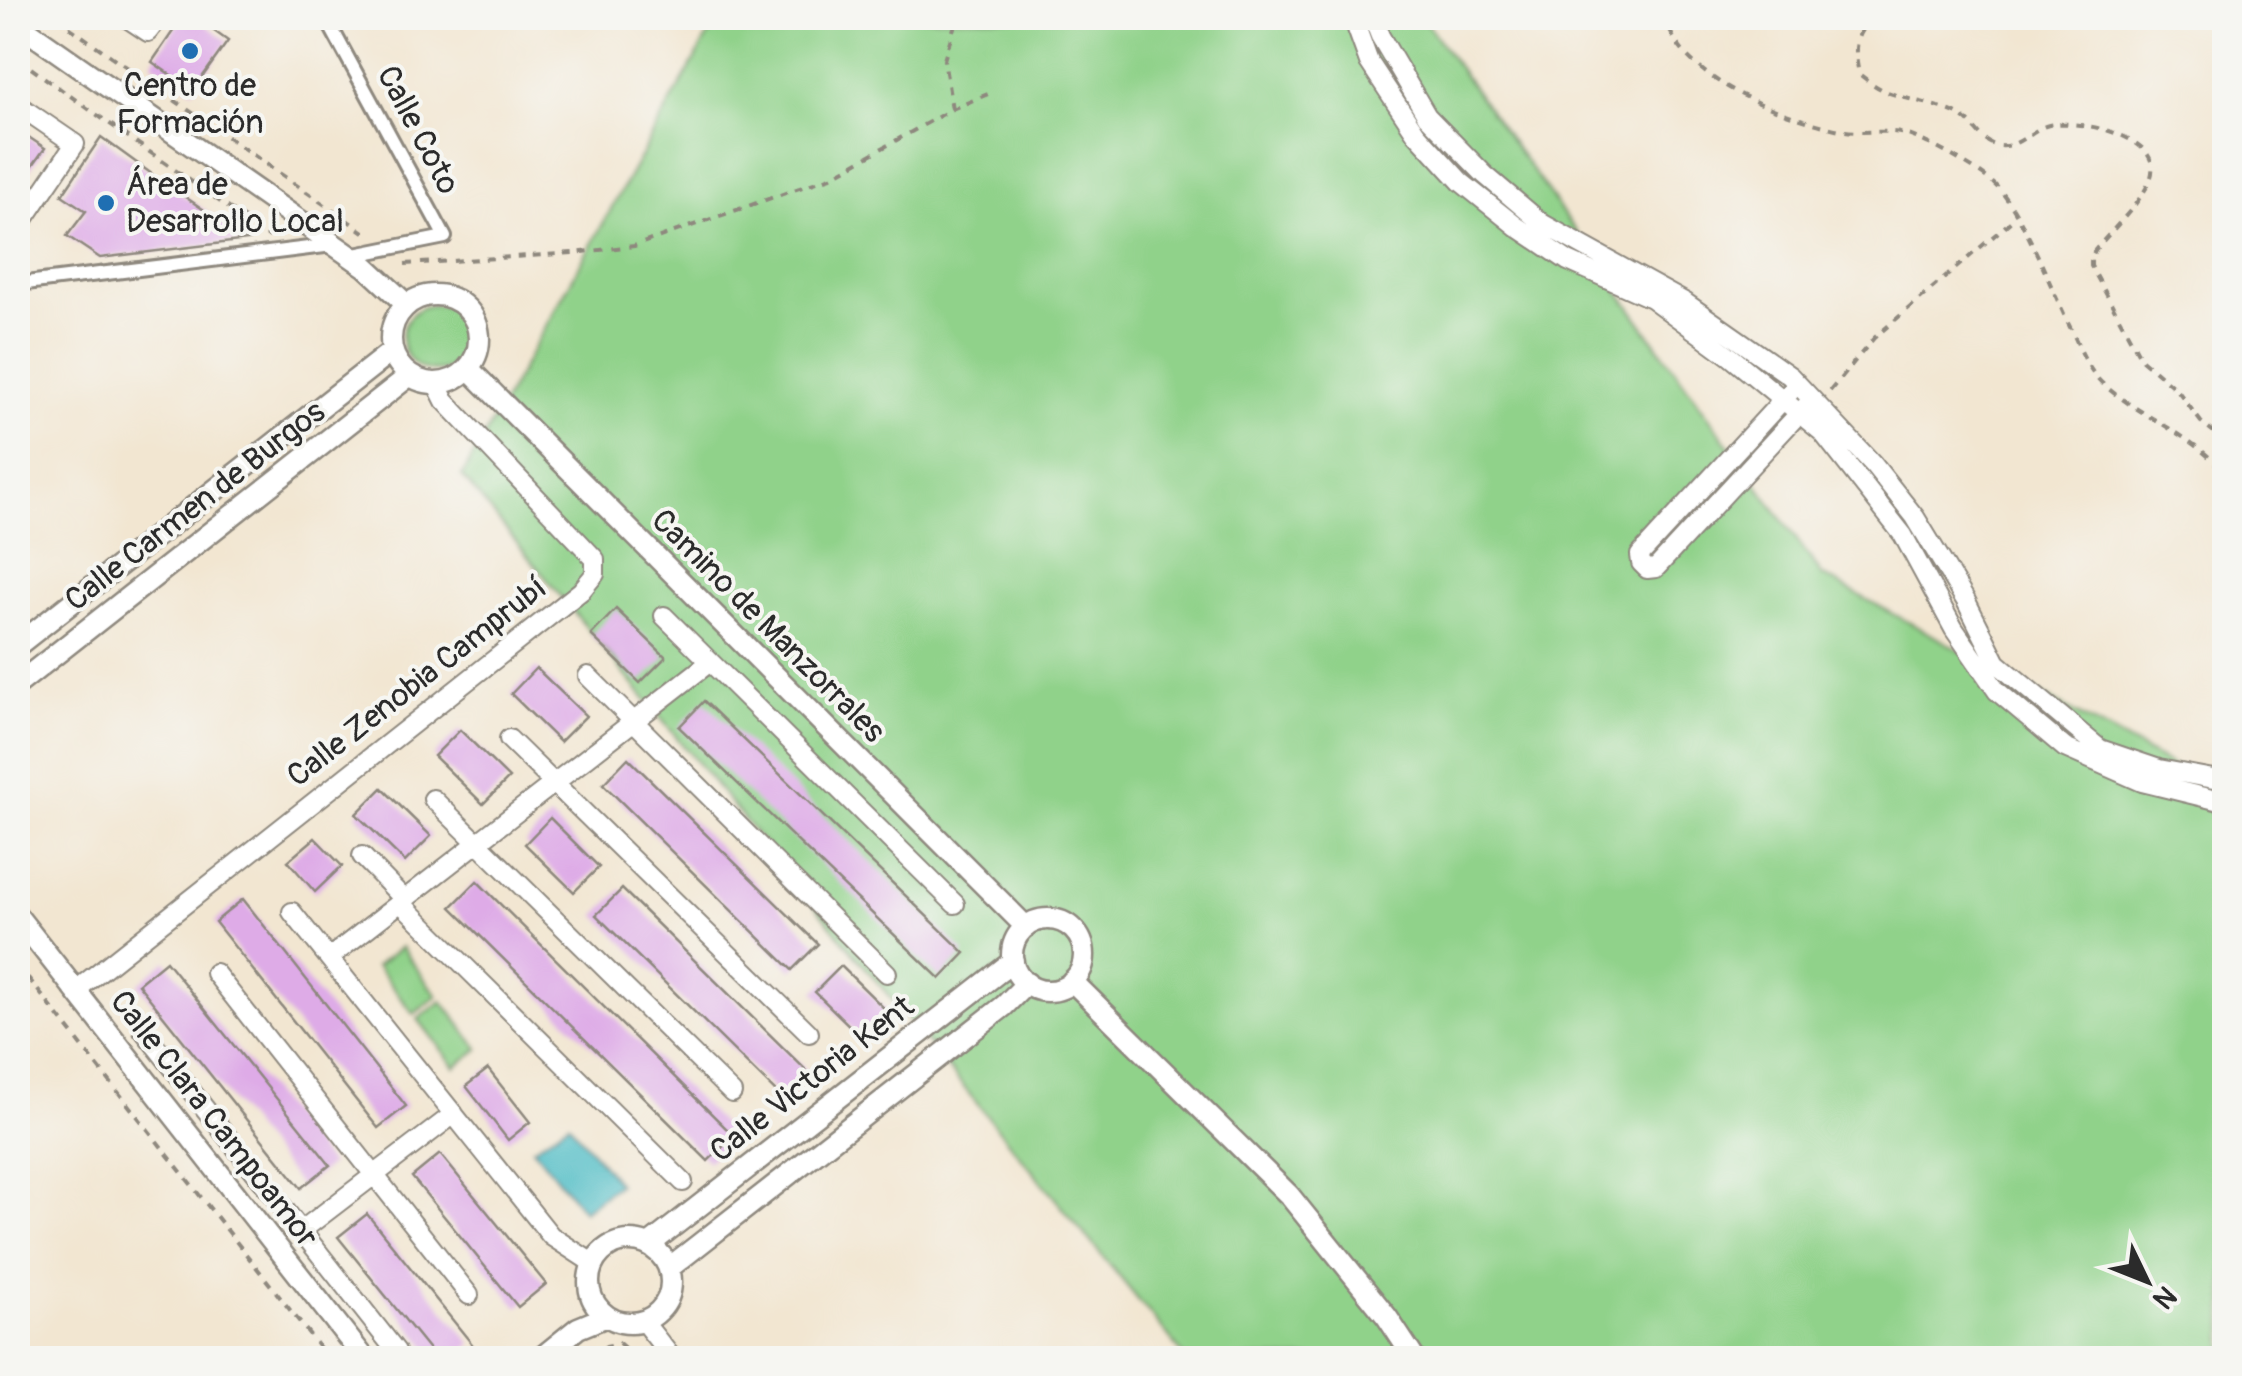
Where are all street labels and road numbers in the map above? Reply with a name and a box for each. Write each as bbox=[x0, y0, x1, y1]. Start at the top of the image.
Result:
street label: Calle Coto bbox=[368, 59, 468, 201]
street label: Calle Carmen de Burgos bbox=[57, 392, 333, 620]
street label: Camino de Manzorrales bbox=[643, 501, 893, 751]
street label: Calle Zenobia Camprubí bbox=[279, 568, 555, 796]
street label: Calle Clara Campoamor bbox=[101, 982, 327, 1256]
street label: Calle Victoria Kent bbox=[702, 987, 922, 1171]

